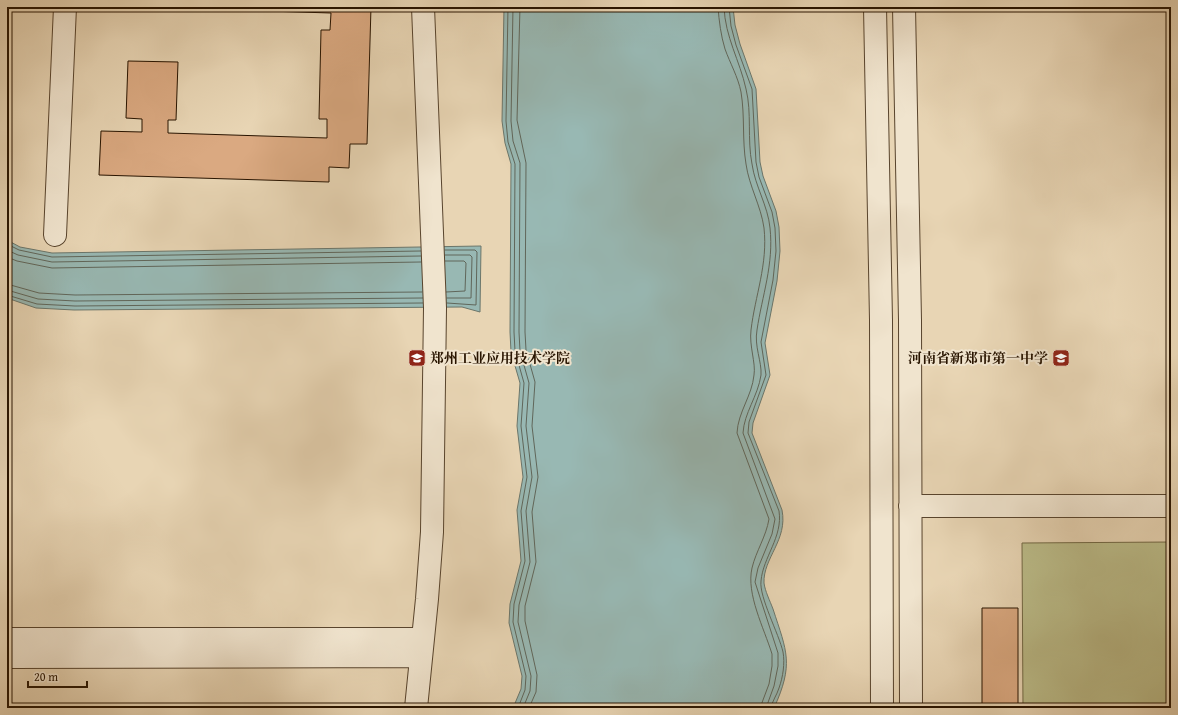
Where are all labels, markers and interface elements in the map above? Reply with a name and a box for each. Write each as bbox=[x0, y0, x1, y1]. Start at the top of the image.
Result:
school or university icon: 郑州工业应用技术学院 bbox=[407, 348, 427, 368]
place label: 郑州工业应用技术学院 bbox=[430, 348, 570, 368]
place label: 河南省新郑市第一中学 bbox=[908, 348, 1048, 368]
school or university icon: 河南省新郑市第一中学 bbox=[1051, 348, 1071, 368]
scale bar bbox=[28, 663, 87, 689]
text: 20 m bbox=[34, 668, 58, 685]

